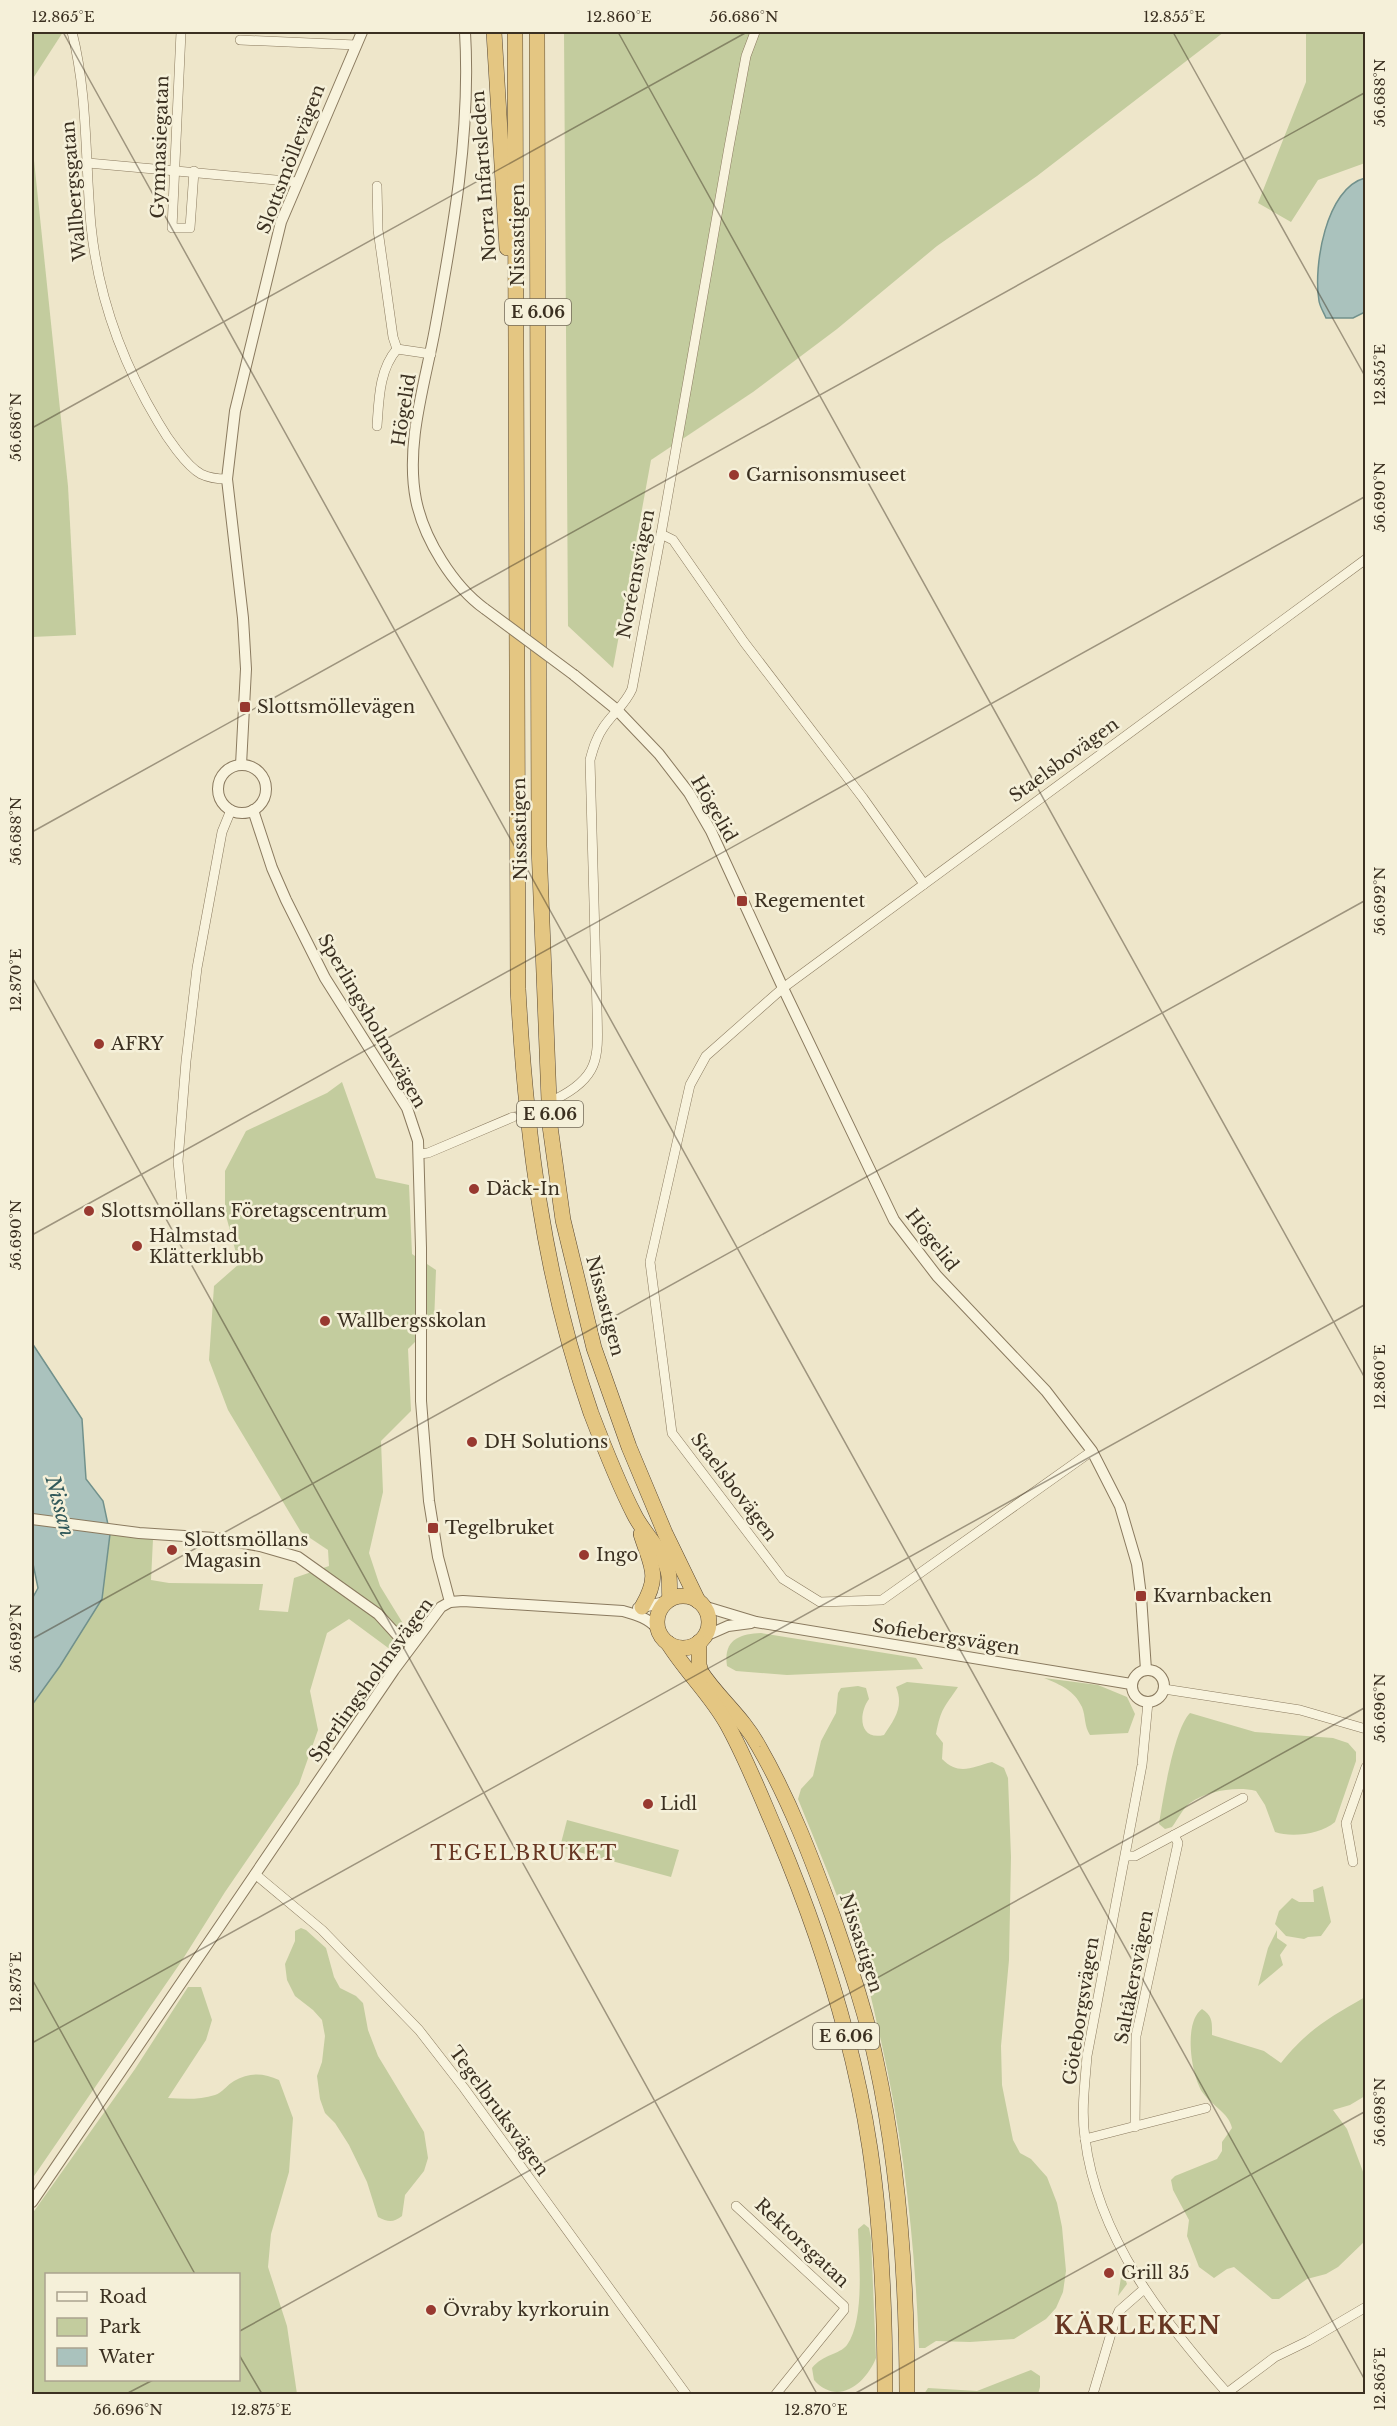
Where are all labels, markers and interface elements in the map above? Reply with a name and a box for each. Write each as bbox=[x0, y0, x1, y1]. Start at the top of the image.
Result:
text: 12.865°E bbox=[31, 7, 95, 26]
text: 12.860°E bbox=[586, 7, 652, 26]
text: 56.686°N bbox=[709, 7, 779, 26]
text: 12.855°E bbox=[1143, 7, 1205, 26]
text: 56.688°N bbox=[1370, 59, 1389, 127]
street label: Gymnasiegatan bbox=[147, 75, 173, 219]
street label: Slottsmöllevägen bbox=[252, 81, 330, 237]
street label: Norra Infartsleden bbox=[467, 90, 501, 262]
street label: Wallbergsgatan bbox=[57, 120, 91, 263]
street label: Nissastigen bbox=[507, 184, 529, 287]
road number: E 6.06 bbox=[505, 299, 571, 325]
text: 12.855°E bbox=[1370, 344, 1389, 406]
street label: Högelid bbox=[387, 372, 421, 448]
text: 56.686°N bbox=[6, 392, 25, 462]
text: 56.690°N bbox=[1370, 462, 1389, 532]
place label: Garnisonsmuseet bbox=[746, 464, 906, 486]
marker: Garnisonsmuseet bbox=[727, 468, 741, 482]
street label: Noréensvägen bbox=[613, 508, 659, 640]
place label: Slottsmöllevägen bbox=[257, 696, 415, 718]
marker: Slottsmöllevägen bbox=[238, 700, 252, 714]
street label: Staelsbovägen bbox=[1005, 713, 1123, 807]
street label: Högelid bbox=[686, 772, 742, 846]
street label: Nissastigen bbox=[508, 777, 532, 881]
text: 56.688°N bbox=[6, 797, 25, 865]
text: 56.692°N bbox=[1370, 866, 1389, 936]
place label: Regementet bbox=[754, 890, 866, 912]
marker: Regementet bbox=[735, 894, 749, 908]
street label: Sperlingsholmsvägen bbox=[313, 930, 431, 1112]
text: 12.870°E bbox=[6, 948, 25, 1012]
place label: AFRY bbox=[110, 1033, 165, 1055]
marker: AFRY bbox=[92, 1037, 106, 1051]
road number: E 6.06 bbox=[517, 1101, 583, 1127]
place label: Däck-In bbox=[486, 1178, 560, 1200]
marker: Däck-In bbox=[467, 1182, 481, 1196]
text: 56.690°N bbox=[6, 1200, 25, 1270]
place label: Slottsmöllans Företagscentrum bbox=[101, 1200, 387, 1222]
marker: Slottsmöllans Företagscentrum bbox=[82, 1204, 96, 1218]
street label: Högelid bbox=[901, 1204, 963, 1276]
place label: Halmstad Klätterklubb bbox=[149, 1225, 264, 1268]
marker: Halmstad Klätterklubb bbox=[130, 1239, 144, 1253]
street label: Nissastigen bbox=[581, 1253, 629, 1359]
place label: Wallbergsskolan bbox=[336, 1310, 487, 1332]
marker: Wallbergsskolan bbox=[318, 1314, 332, 1328]
text: 12.860°E bbox=[1370, 1344, 1389, 1410]
street label: Staelsbovägen bbox=[686, 1428, 782, 1546]
place label: DH Solutions bbox=[484, 1431, 608, 1453]
marker: DH Solutions bbox=[465, 1435, 479, 1449]
water label: Nissan bbox=[40, 1472, 80, 1539]
place label: Tegelbruket bbox=[445, 1517, 555, 1539]
marker: Tegelbruket bbox=[426, 1521, 440, 1535]
place label: Slottsmöllans Magasin bbox=[184, 1529, 308, 1572]
marker: Slottsmöllans Magasin bbox=[165, 1543, 179, 1557]
place label: Ingo bbox=[596, 1544, 638, 1566]
marker: Ingo bbox=[577, 1548, 591, 1562]
place label: Kvarnbacken bbox=[1153, 1585, 1272, 1607]
marker: Kvarnbacken bbox=[1134, 1589, 1148, 1603]
street label: Sperlingsholmsvägen bbox=[304, 1594, 438, 1766]
text: 56.692°N bbox=[6, 1603, 25, 1673]
street label: Sofiebergsvägen bbox=[871, 1614, 1021, 1660]
text: 56.696°N bbox=[1370, 1673, 1389, 1743]
place label: Lidl bbox=[660, 1793, 697, 1815]
marker: Lidl bbox=[641, 1797, 655, 1811]
district label: TEGELBRUKET bbox=[430, 1841, 618, 1865]
street label: Nissastigen bbox=[835, 1891, 887, 1995]
street label: Saltåkersvägen bbox=[1110, 1908, 1158, 2046]
street label: Göteborgsvägen bbox=[1058, 1935, 1104, 2087]
text: 12.875°E bbox=[6, 1951, 25, 2012]
road number: E 6.06 bbox=[813, 2023, 879, 2049]
street label: Tegelbruksvägen bbox=[444, 2042, 554, 2180]
text: 56.698°N bbox=[1370, 2077, 1389, 2147]
street label: Rektorsgatan bbox=[750, 2194, 854, 2292]
place label: Grill 35 bbox=[1121, 2262, 1190, 2284]
marker: Grill 35 bbox=[1102, 2266, 1116, 2280]
legend bbox=[45, 2273, 240, 2381]
text: Road bbox=[99, 2286, 147, 2308]
place label: Övraby kyrkoruin bbox=[443, 2298, 610, 2321]
marker: Övraby kyrkoruin bbox=[424, 2303, 438, 2317]
district label: KÄRLEKEN bbox=[1054, 2311, 1222, 2340]
text: Park bbox=[99, 2316, 141, 2338]
text: Water bbox=[98, 2346, 155, 2368]
text: 12.865°E bbox=[1370, 2347, 1389, 2411]
text: 56.696°N bbox=[93, 2400, 163, 2419]
text: 12.875°E bbox=[231, 2400, 292, 2419]
text: 12.870°E bbox=[784, 2400, 848, 2419]

